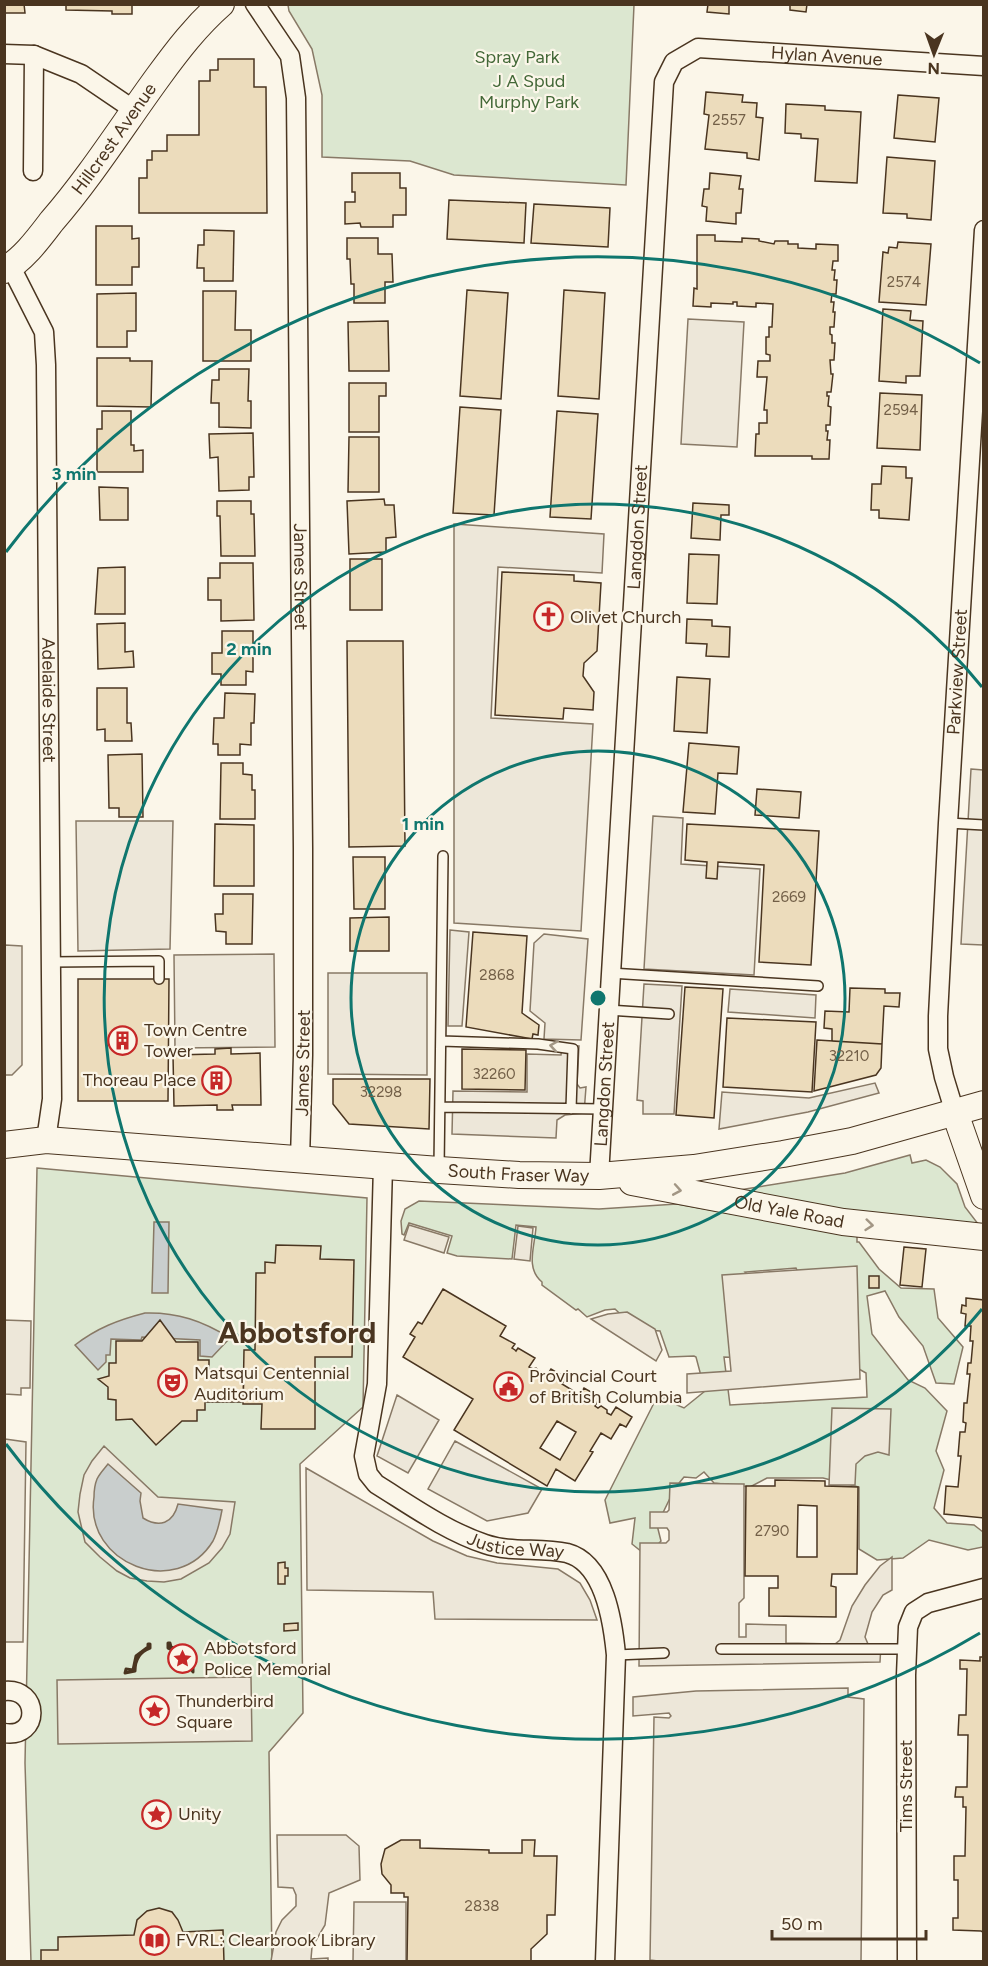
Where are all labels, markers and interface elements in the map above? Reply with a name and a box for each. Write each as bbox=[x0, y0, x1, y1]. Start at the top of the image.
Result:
north arrow bbox=[904, 24, 964, 84]
street label: Hylan Avenue bbox=[770, 42, 883, 71]
park label: Spray Park bbox=[475, 46, 560, 68]
text: N bbox=[927, 59, 940, 78]
park label: J A Spud Murphy Park bbox=[479, 70, 579, 113]
street label: Hillcrest Avenue bbox=[67, 79, 161, 199]
house number: 2557 bbox=[712, 111, 746, 129]
house number: 2574 bbox=[887, 273, 921, 291]
house number: 2594 bbox=[884, 401, 918, 419]
text: 3 min bbox=[52, 463, 96, 485]
street label: Langdon Street bbox=[623, 464, 652, 590]
street label: James Street bbox=[289, 523, 312, 631]
church icon: Olivet Church bbox=[533, 601, 565, 633]
place label: Olivet Church bbox=[570, 606, 681, 628]
street label: Parkview Street bbox=[942, 608, 972, 736]
street label: Adelaide Street bbox=[37, 637, 60, 763]
text: 2 min bbox=[226, 638, 272, 660]
text: 1 min bbox=[402, 813, 444, 835]
house number: 2669 bbox=[772, 888, 806, 906]
house number: 2868 bbox=[479, 966, 515, 984]
centre of rings bbox=[588, 988, 608, 1008]
street label: James Street bbox=[291, 1009, 315, 1117]
place label: Town Centre Tower bbox=[144, 1019, 247, 1062]
street label: Langdon Street bbox=[590, 1021, 619, 1147]
building icon: Town Centre Tower bbox=[107, 1024, 139, 1056]
one-way arrow bbox=[549, 1041, 558, 1053]
house number: 32210 bbox=[829, 1047, 869, 1065]
building icon: Thoreau Place bbox=[201, 1064, 233, 1096]
house number: 32260 bbox=[472, 1065, 516, 1083]
place label: Thoreau Place bbox=[83, 1069, 196, 1091]
house number: 32298 bbox=[360, 1083, 402, 1101]
street label: South Fraser Way bbox=[447, 1160, 590, 1187]
one-way arrow bbox=[672, 1183, 682, 1196]
street label: Old Yale Road bbox=[732, 1191, 846, 1233]
one-way arrow bbox=[864, 1218, 874, 1230]
district label: Abbotsford bbox=[218, 1314, 376, 1351]
place label: Matsqui Centennial Auditorium bbox=[194, 1362, 350, 1405]
place label: Provincial Court of British Columbia bbox=[529, 1365, 682, 1408]
theatre icon: Matsqui Centennial Auditorium bbox=[157, 1367, 189, 1399]
public building icon: Provincial Court of British Columbia bbox=[492, 1370, 524, 1402]
house number: 2790 bbox=[755, 1522, 789, 1540]
street label: Justice Way bbox=[464, 1527, 566, 1563]
place label: Abbotsford Police Memorial bbox=[204, 1637, 331, 1680]
place icon: Abbotsford Police Memorial bbox=[167, 1642, 199, 1674]
place label: Thunderbird Square bbox=[176, 1690, 274, 1733]
place icon: Thunderbird Square bbox=[139, 1695, 171, 1727]
street label: Tims Street bbox=[895, 1739, 917, 1832]
place icon: Unity bbox=[141, 1798, 173, 1830]
place label: Unity bbox=[178, 1803, 222, 1825]
house number: 2838 bbox=[465, 1897, 499, 1915]
scale bar bbox=[772, 1903, 926, 1941]
text: 50 m bbox=[781, 1913, 823, 1935]
library icon: FVRL: Clearbrook Library bbox=[139, 1924, 171, 1956]
place label: FVRL: Clearbrook Library bbox=[176, 1929, 376, 1951]

